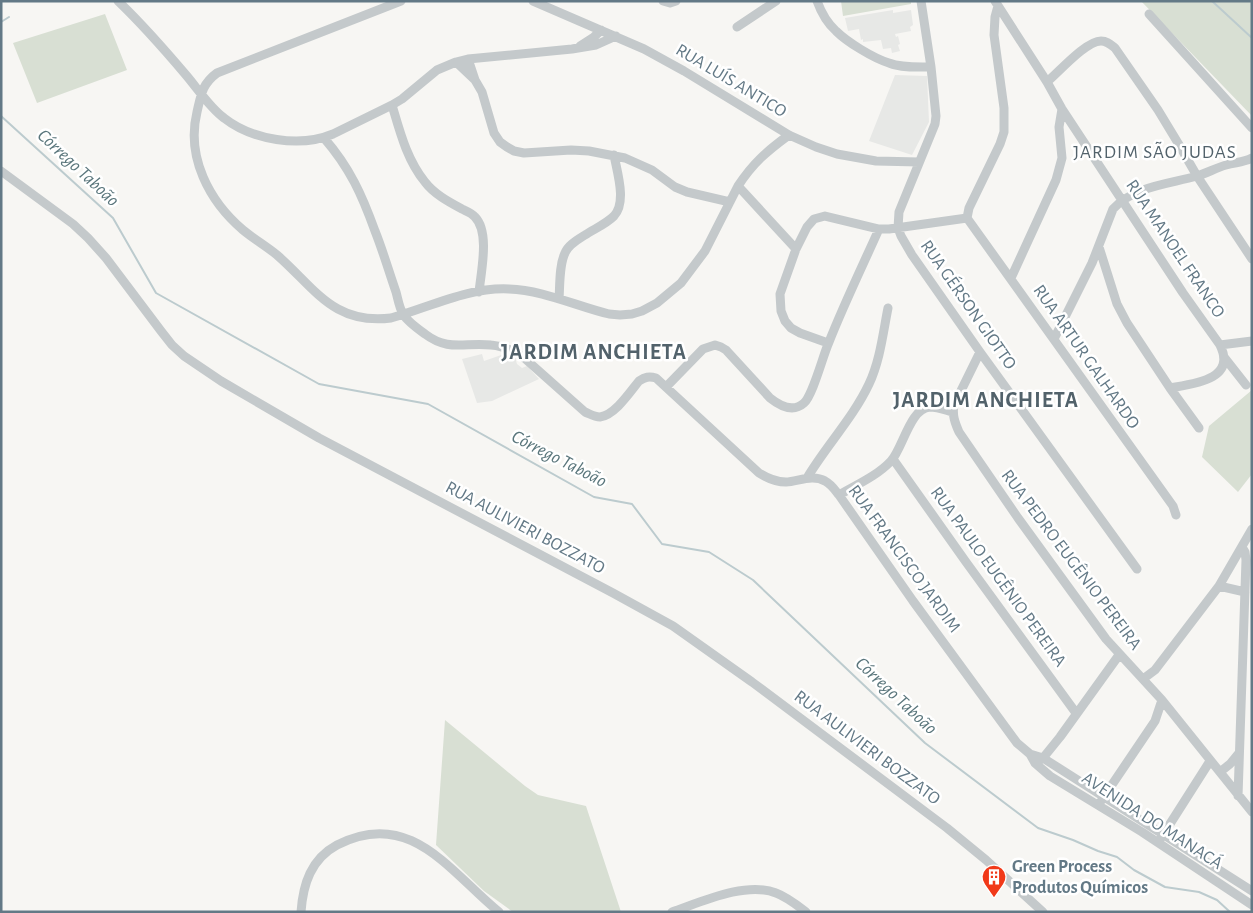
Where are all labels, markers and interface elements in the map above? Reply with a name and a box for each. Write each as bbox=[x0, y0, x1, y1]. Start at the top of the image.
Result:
street label: RUA LUÍS ANTICO bbox=[673, 38, 791, 121]
water label: Córrego Taboão bbox=[34, 126, 123, 210]
district label: JARDIM SÃO JUDAS bbox=[1073, 141, 1237, 162]
street label: RUA MANOEL FRANCO bbox=[1122, 177, 1228, 321]
street label: RUA GÉRSON GIOTTO bbox=[917, 235, 1022, 373]
street label: RUA ARTUR GALHARDO bbox=[1030, 282, 1142, 432]
district label: JARDIM ANCHIETA bbox=[501, 341, 687, 363]
district label: JARDIM ANCHIETA bbox=[893, 389, 1079, 411]
water label: Córrego Taboão bbox=[508, 427, 610, 491]
street label: RUA PEDRO EUGÊNIO PEREIRA bbox=[997, 465, 1147, 654]
street label: RUA AULIVIERI BOZZATO bbox=[442, 478, 608, 578]
street label: RUA FRANCISCO JARDIM bbox=[845, 482, 963, 636]
street label: RUA PAULO EUGÊNIO PEREIRA bbox=[927, 482, 1072, 671]
water label: Córrego Taboão bbox=[852, 654, 941, 738]
street label: RUA AULIVIERI BOZZATO bbox=[791, 687, 943, 809]
street label: AVENIDA DO MANACÁ bbox=[1079, 766, 1228, 873]
place label: Green Process Produtos Químicos bbox=[1012, 858, 1148, 897]
building icon: Green Process Produtos Químicos bbox=[981, 864, 1007, 898]

